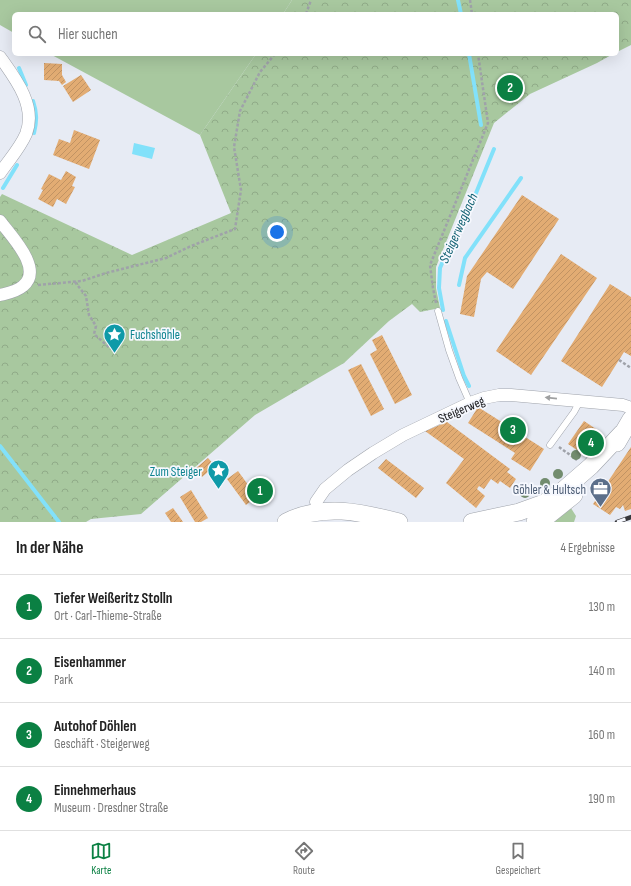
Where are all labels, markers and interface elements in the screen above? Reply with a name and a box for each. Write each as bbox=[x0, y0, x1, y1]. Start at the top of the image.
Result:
search box bbox=[12, 12, 619, 56]
icon: search bbox=[26, 23, 48, 45]
text: Hier suchen bbox=[58, 25, 118, 44]
pin: 2 bbox=[497, 73, 523, 103]
water label: Steigerwegbach bbox=[435, 190, 481, 266]
your location bbox=[267, 222, 287, 242]
place icon: Fuchshöhle bbox=[101, 321, 127, 354]
place label: Fuchshöhle bbox=[130, 327, 180, 343]
street label: Steigerweg bbox=[436, 393, 487, 427]
one-way arrow bbox=[545, 395, 557, 401]
pin: 3 bbox=[500, 415, 526, 445]
pin: 4 bbox=[578, 428, 604, 458]
place icon: Zum Steiger bbox=[205, 458, 231, 491]
place label: Zum Steiger bbox=[150, 464, 202, 480]
pin: 1 bbox=[247, 476, 273, 506]
office icon: Göhler & Hultsch bbox=[588, 476, 614, 509]
place label: Göhler & Hultsch bbox=[513, 482, 586, 498]
text: In der Nähe bbox=[16, 538, 83, 558]
text: 4 Ergebnisse bbox=[561, 540, 615, 556]
text: Tiefer Weißeritz Stolln bbox=[54, 589, 172, 608]
text: 1 bbox=[26, 599, 32, 615]
text: 130 m bbox=[589, 599, 615, 615]
text: Ort · Carl-Thieme-Straße bbox=[54, 608, 162, 624]
text: Eisenhammer bbox=[54, 653, 126, 672]
text: 2 bbox=[26, 663, 32, 679]
text: 140 m bbox=[589, 663, 615, 679]
text: Park bbox=[54, 672, 73, 688]
text: Autohof Döhlen bbox=[54, 717, 136, 736]
text: 3 bbox=[26, 727, 32, 743]
text: 160 m bbox=[589, 727, 615, 743]
text: Geschäft · Steigerweg bbox=[54, 736, 150, 752]
text: Einnehmerhaus bbox=[54, 781, 136, 800]
text: 4 bbox=[26, 791, 32, 807]
text: 190 m bbox=[588, 791, 615, 807]
text: Museum · Dresdner Straße bbox=[54, 800, 168, 816]
tab: Karte bbox=[90, 840, 112, 877]
tab: Route bbox=[293, 840, 315, 877]
tab: Gespeichert bbox=[496, 840, 541, 877]

